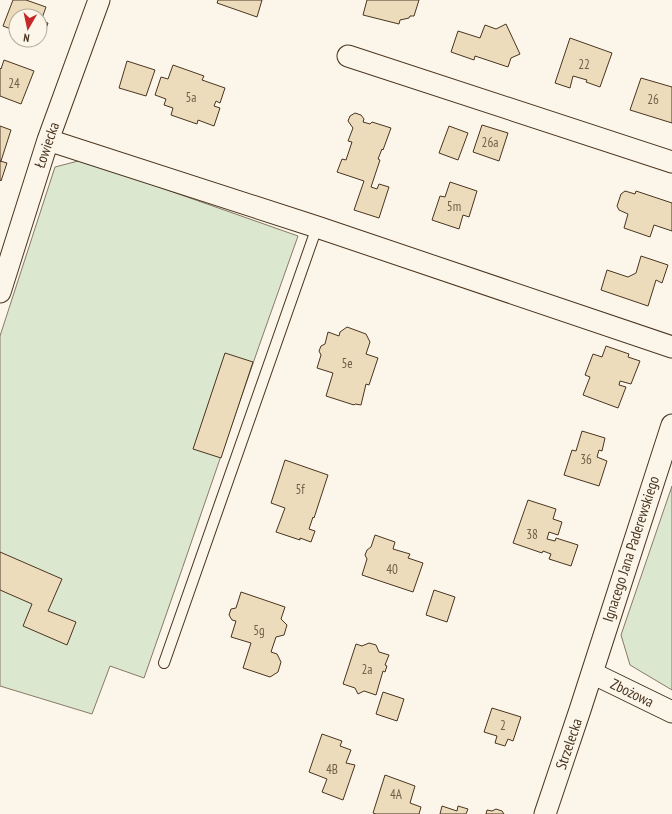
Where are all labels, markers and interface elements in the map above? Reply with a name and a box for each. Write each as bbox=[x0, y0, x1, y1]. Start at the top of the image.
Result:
north arrow bbox=[8, 8, 48, 48]
text: N bbox=[22, 30, 30, 45]
house number: 22 bbox=[578, 56, 590, 73]
house number: 24 bbox=[8, 75, 20, 92]
house number: 5a bbox=[185, 89, 197, 106]
house number: 26 bbox=[647, 91, 659, 108]
street label: Łowiecka bbox=[30, 119, 63, 170]
house number: 26a bbox=[482, 134, 498, 151]
house number: 5m bbox=[447, 198, 461, 215]
house number: 5e bbox=[341, 355, 353, 372]
house number: 36 bbox=[580, 451, 592, 468]
street label: Ignacego Jana Paderewskiego bbox=[598, 473, 663, 624]
house number: 5f bbox=[295, 481, 305, 498]
house number: 38 bbox=[526, 526, 538, 543]
house number: 40 bbox=[386, 561, 398, 578]
house number: 5g bbox=[253, 622, 265, 639]
house number: 2a bbox=[361, 661, 373, 678]
street label: Zbożowa bbox=[607, 674, 657, 711]
street label: Strzelecka bbox=[551, 716, 586, 772]
house number: 2 bbox=[500, 717, 506, 734]
house number: 4B bbox=[326, 761, 338, 778]
house number: 4A bbox=[390, 786, 403, 803]

